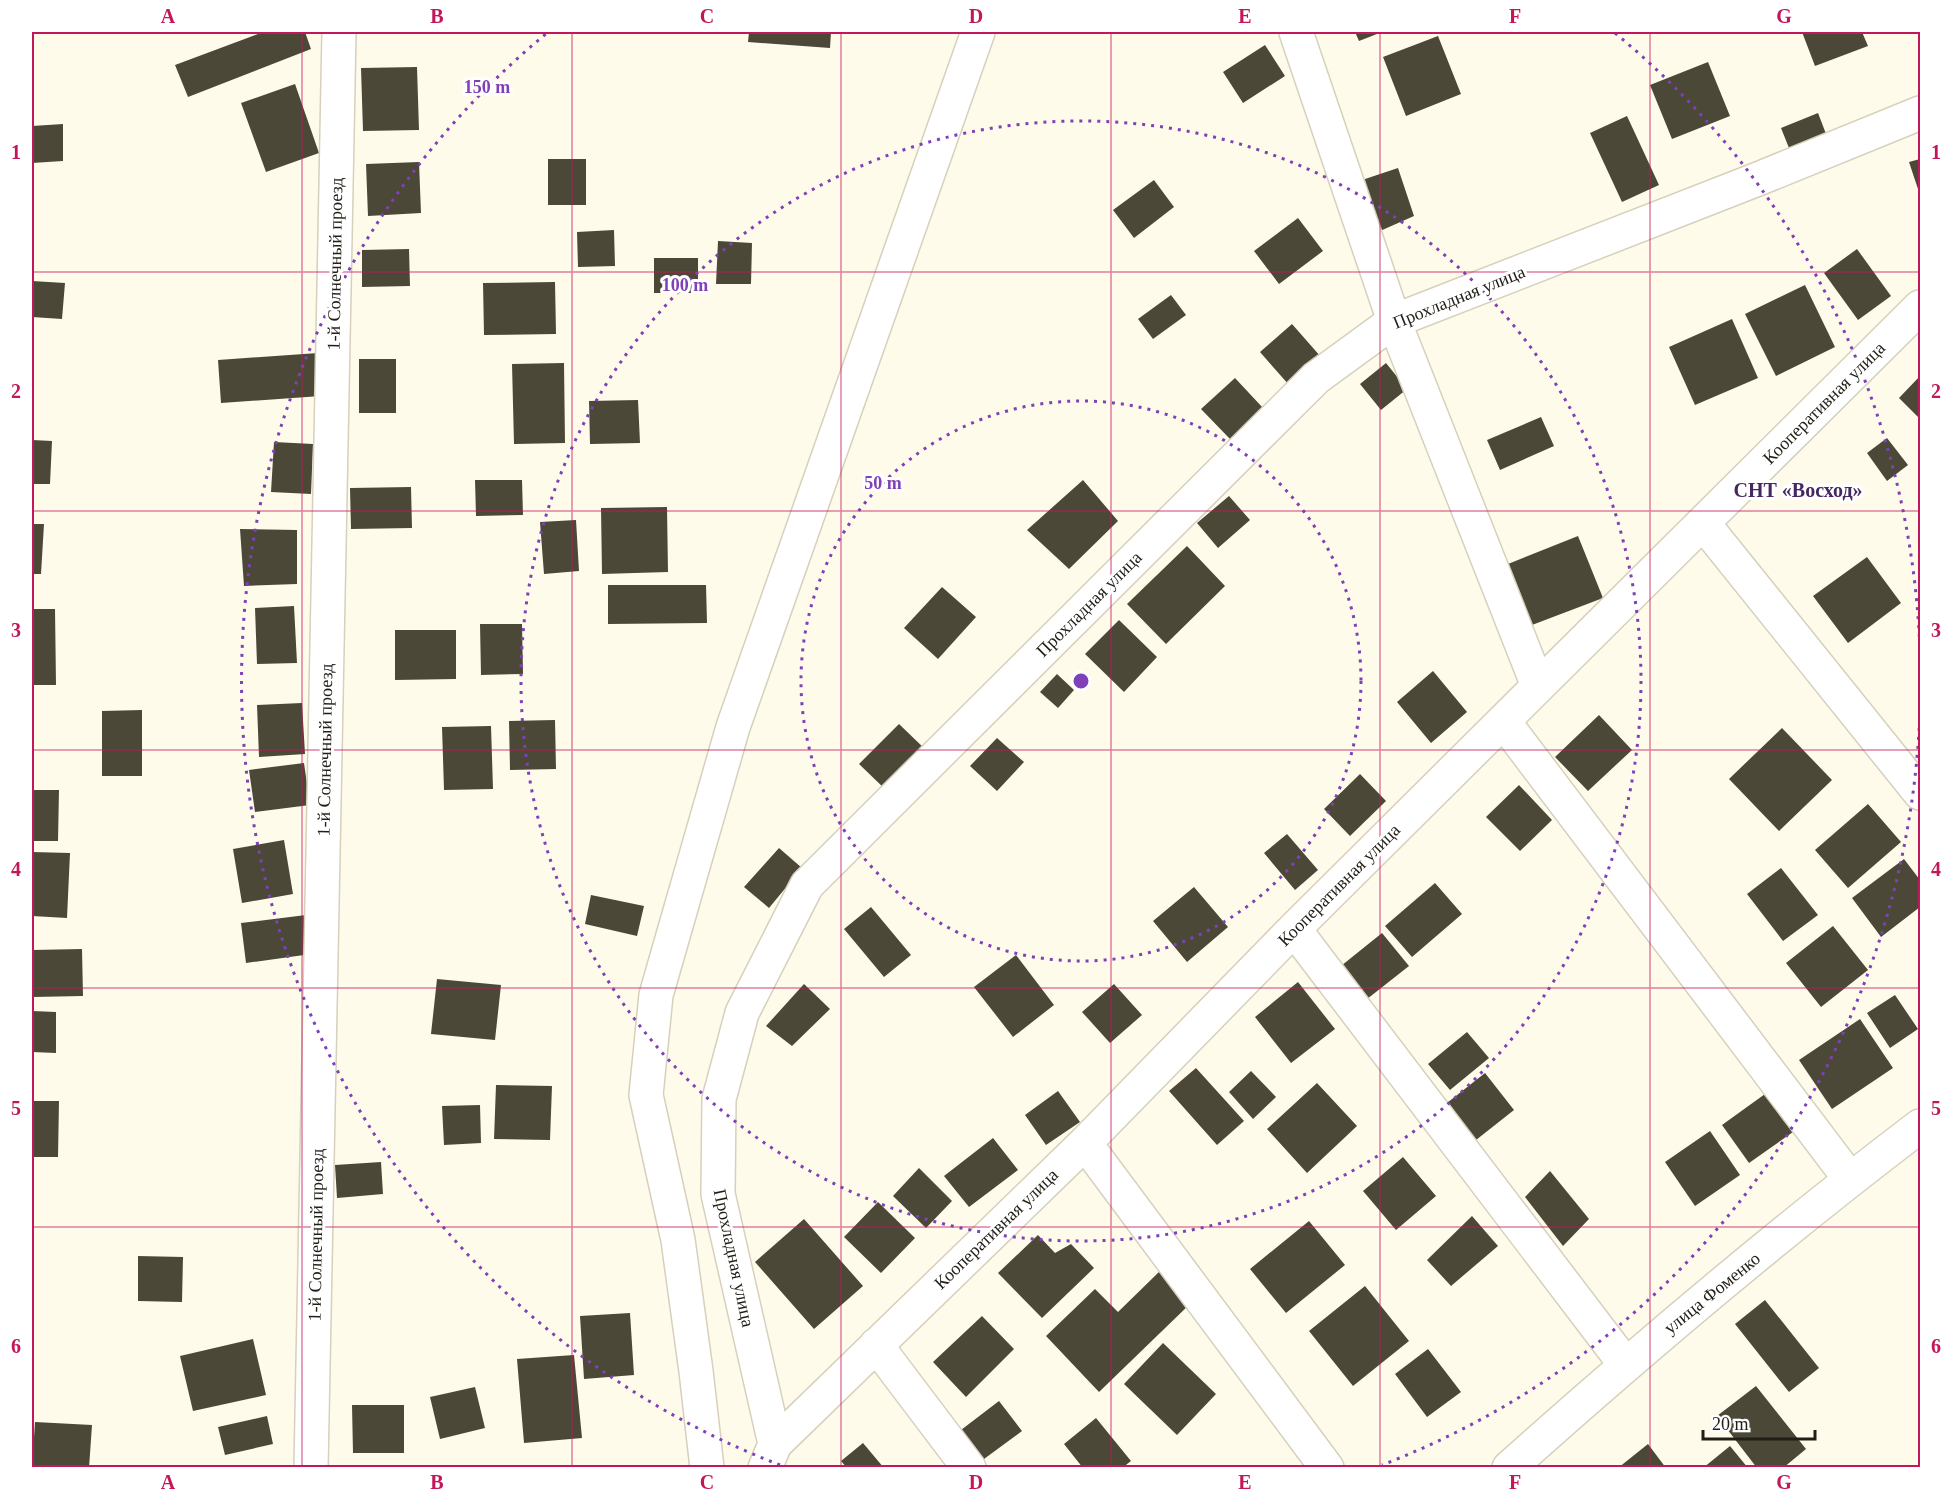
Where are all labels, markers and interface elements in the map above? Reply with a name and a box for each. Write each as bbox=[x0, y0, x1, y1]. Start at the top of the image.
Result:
text: A bbox=[161, 5, 176, 27]
text: B bbox=[430, 5, 444, 27]
text: C bbox=[700, 5, 714, 27]
text: D bbox=[969, 5, 983, 27]
text: E bbox=[1238, 5, 1252, 27]
text: F bbox=[1509, 5, 1521, 27]
text: G bbox=[1776, 5, 1792, 27]
text: 150 m bbox=[464, 77, 510, 97]
text: 1 bbox=[11, 141, 21, 163]
text: 1 bbox=[1931, 141, 1941, 163]
street label: 1-й Солнечный проезд bbox=[323, 177, 347, 351]
street label: Прохладная улица bbox=[1390, 261, 1528, 333]
text: 100 m bbox=[662, 275, 708, 295]
street label: Кооперативная улица bbox=[1759, 338, 1889, 468]
text: 2 bbox=[11, 380, 21, 402]
text: 2 bbox=[1931, 380, 1941, 402]
text: 50 m bbox=[864, 473, 902, 493]
district label: СНТ «Восход» bbox=[1733, 479, 1863, 501]
street label: Прохладная улица bbox=[1032, 547, 1146, 661]
text: 3 bbox=[11, 619, 21, 641]
text: 3 bbox=[1931, 619, 1941, 641]
street label: 1-й Солнечный проезд bbox=[313, 663, 337, 837]
centre of rings bbox=[1071, 671, 1091, 691]
street label: Кооперативная улица bbox=[1274, 820, 1404, 950]
text: 4 bbox=[11, 858, 21, 880]
text: 4 bbox=[1931, 858, 1941, 880]
text: 5 bbox=[11, 1097, 21, 1119]
text: 5 bbox=[1931, 1097, 1941, 1119]
street label: 1-й Солнечный проезд bbox=[304, 1148, 328, 1322]
street label: Кооперативная улица bbox=[930, 1165, 1062, 1293]
street label: Прохладная улица bbox=[710, 1187, 758, 1329]
street label: улица Фоменко bbox=[1660, 1248, 1764, 1338]
text: 6 bbox=[11, 1335, 21, 1357]
text: 6 bbox=[1931, 1335, 1941, 1357]
scale bar bbox=[1703, 1403, 1816, 1441]
text: 20 m bbox=[1712, 1414, 1749, 1434]
text: A bbox=[161, 1471, 176, 1493]
text: B bbox=[430, 1471, 444, 1493]
text: C bbox=[700, 1471, 714, 1493]
text: D bbox=[969, 1471, 983, 1493]
text: E bbox=[1238, 1471, 1252, 1493]
text: F bbox=[1509, 1471, 1521, 1493]
text: G bbox=[1776, 1471, 1792, 1493]

